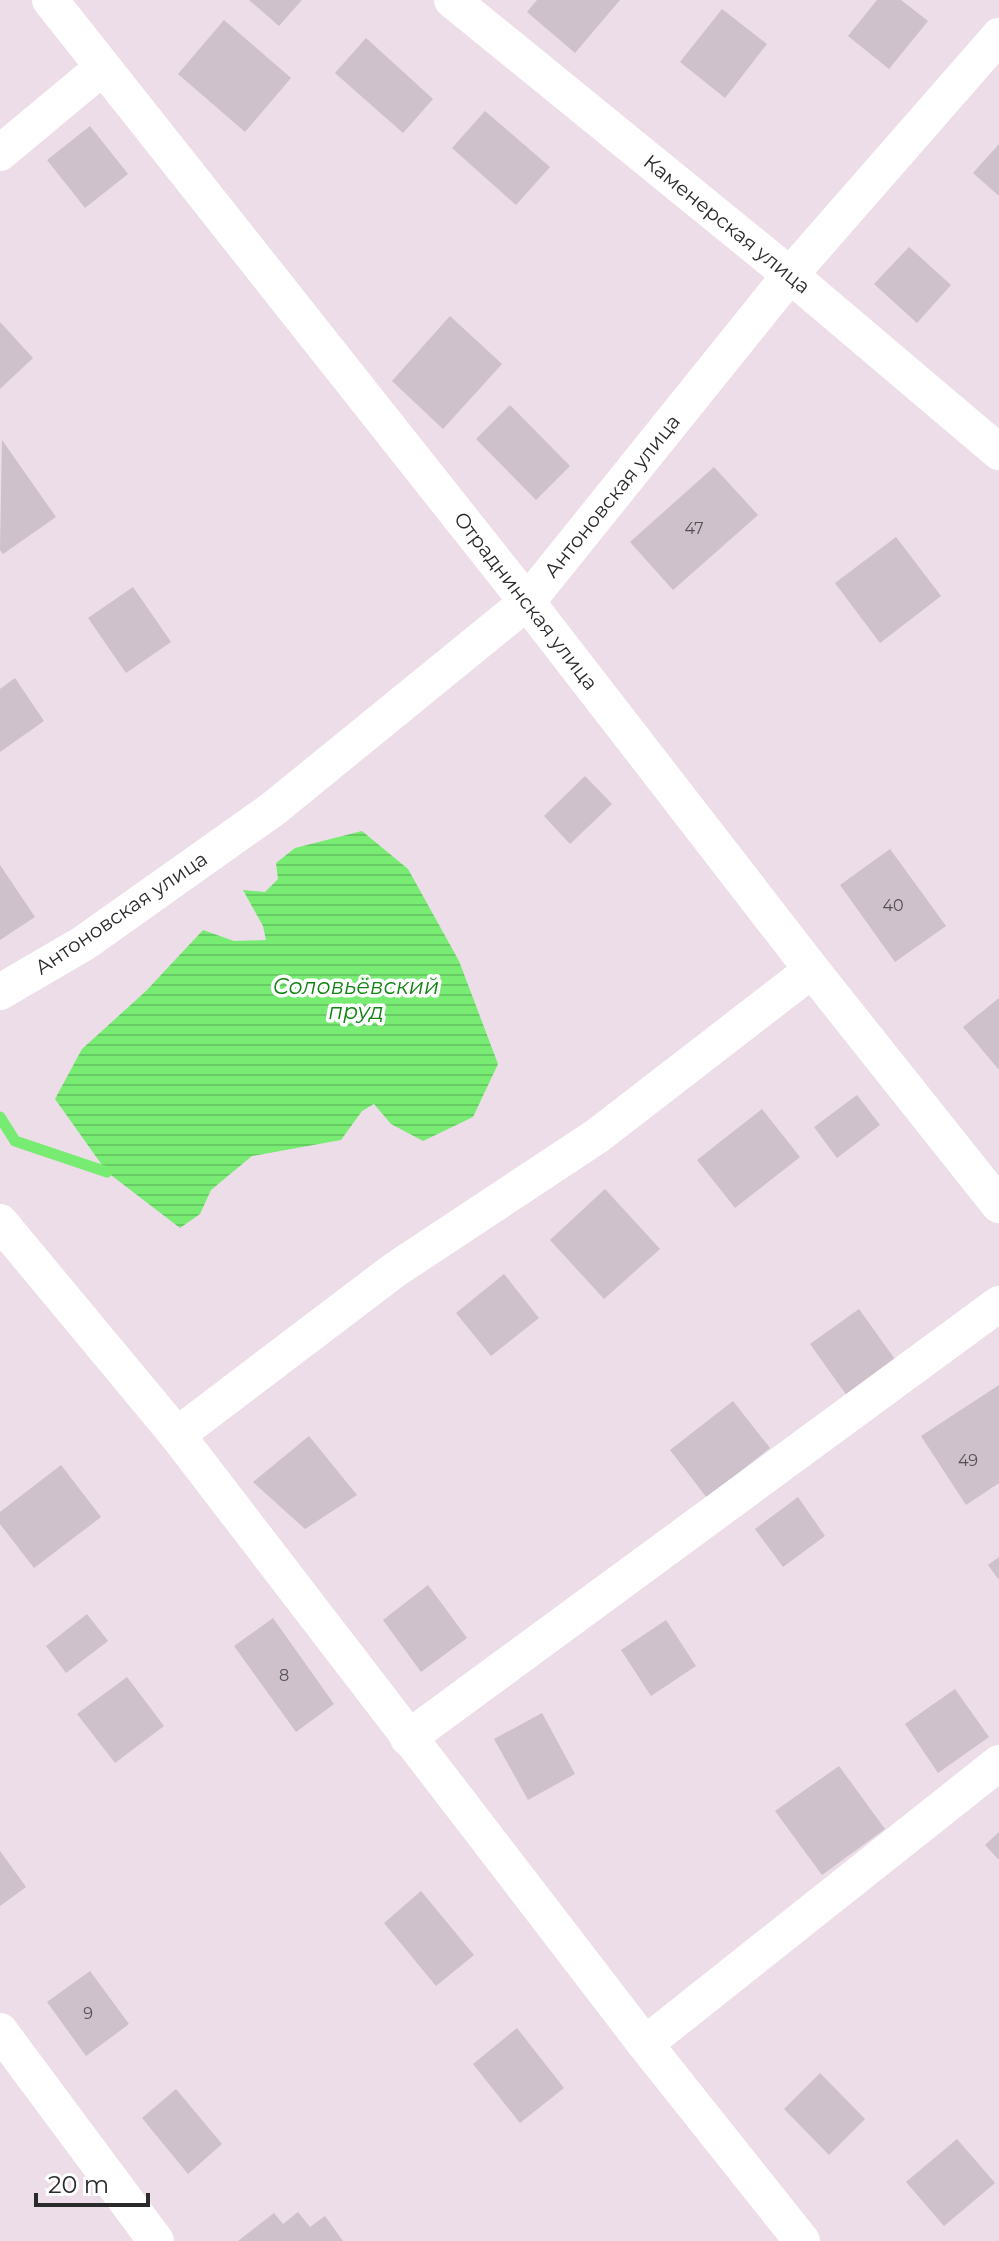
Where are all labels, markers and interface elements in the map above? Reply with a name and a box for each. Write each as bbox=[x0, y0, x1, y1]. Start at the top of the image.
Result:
street label: Каменерская улица bbox=[639, 149, 815, 299]
street label: Антоновская улица bbox=[539, 410, 685, 582]
street label: Отраднинская улица bbox=[449, 507, 603, 695]
house number: 47 bbox=[684, 519, 704, 538]
street label: Антоновская улица bbox=[30, 846, 212, 980]
house number: 40 bbox=[882, 896, 904, 915]
water label: Соловьёвский пруд bbox=[273, 973, 439, 1025]
house number: 49 bbox=[958, 1451, 978, 1470]
house number: 8 bbox=[279, 1666, 289, 1685]
house number: 9 bbox=[83, 2004, 93, 2023]
scale bar bbox=[36, 2157, 148, 2207]
text: 20 m bbox=[48, 2170, 109, 2199]

